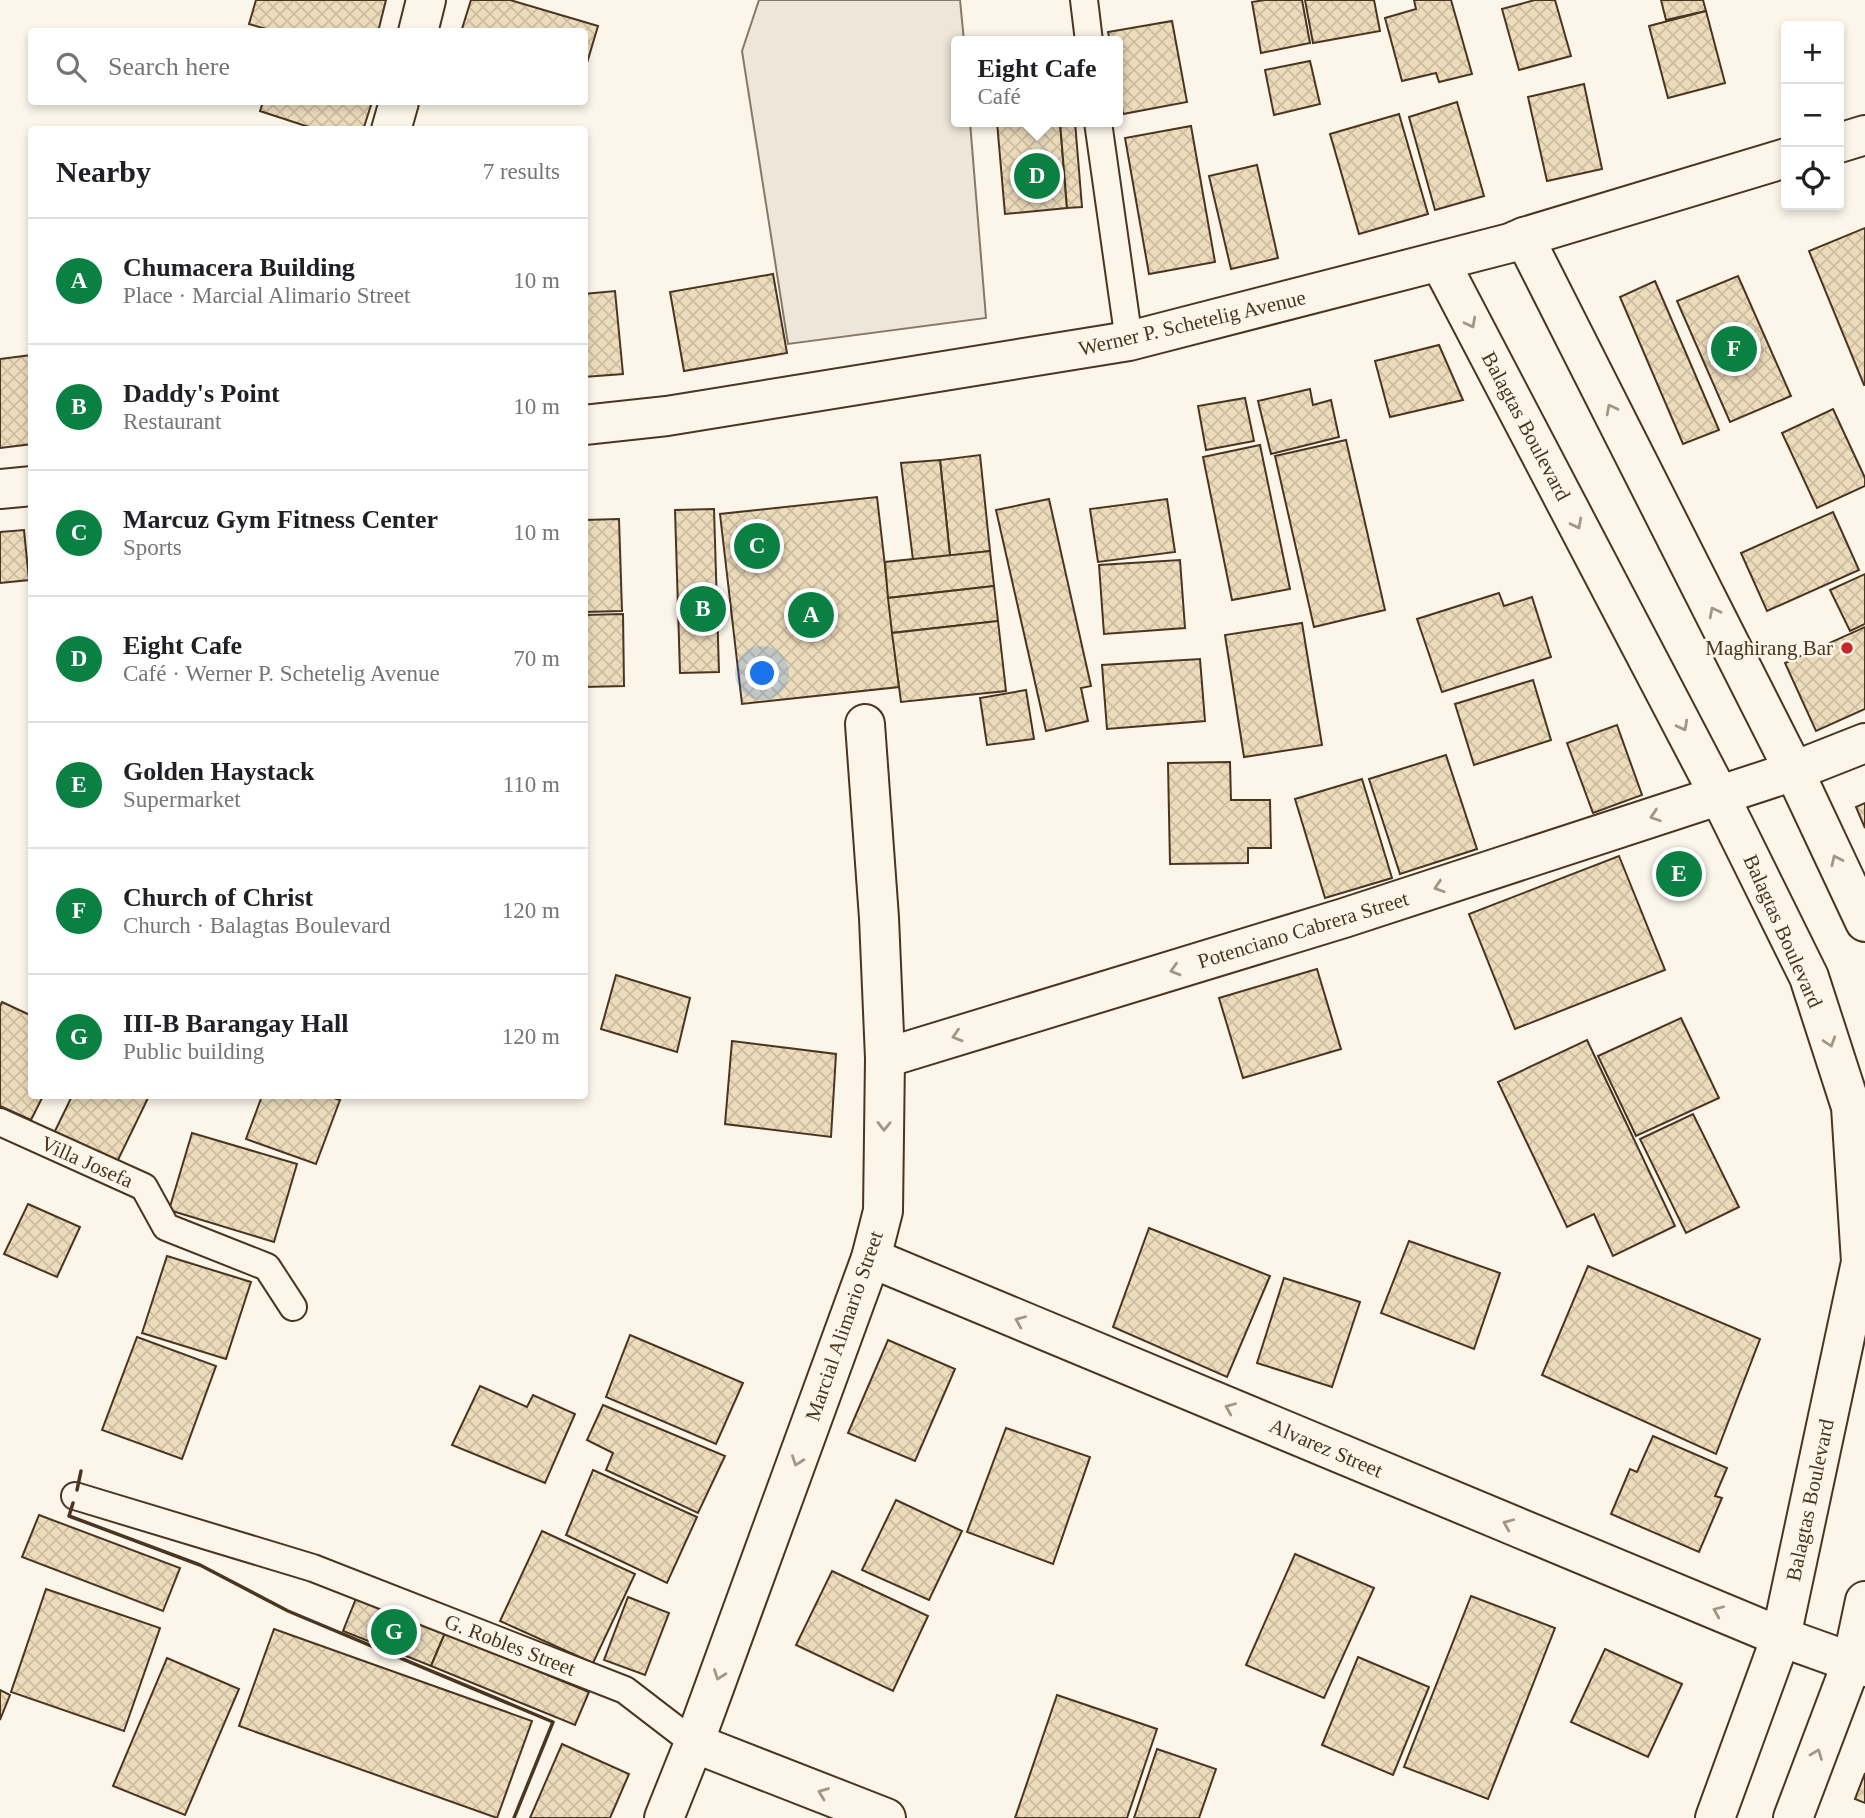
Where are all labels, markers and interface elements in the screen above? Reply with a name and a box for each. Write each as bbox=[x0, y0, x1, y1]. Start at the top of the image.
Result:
map controls bbox=[1781, 21, 1844, 210]
button: + bbox=[1781, 21, 1844, 84]
search box bbox=[28, 28, 588, 105]
popup bbox=[951, 36, 1123, 127]
icon: search bbox=[52, 48, 90, 86]
text: Search here bbox=[108, 52, 230, 81]
text: Eight Cafe bbox=[977, 54, 1097, 83]
text: Café bbox=[977, 84, 1021, 109]
button: − bbox=[1781, 84, 1844, 147]
button: locate bbox=[1781, 147, 1844, 210]
pin: D bbox=[1014, 150, 1060, 202]
text: Nearby bbox=[56, 155, 151, 188]
text: 7 results bbox=[483, 159, 560, 184]
text: Chumacera Building bbox=[123, 253, 355, 282]
text: A bbox=[71, 268, 87, 293]
text: 10 m bbox=[513, 268, 560, 293]
text: Place · Marcial Alimario Street bbox=[123, 283, 410, 308]
street label: Werner P. Schetelig Avenue bbox=[1076, 285, 1308, 361]
one-way arrow bbox=[1463, 316, 1477, 328]
pin: F bbox=[1711, 323, 1757, 375]
street label: Balagtas Boulevard bbox=[1477, 348, 1576, 505]
text: Daddy's Point bbox=[123, 379, 280, 408]
text: B bbox=[71, 394, 87, 419]
text: 10 m bbox=[513, 394, 560, 419]
one-way arrow bbox=[1606, 404, 1620, 416]
text: Restaurant bbox=[123, 409, 221, 434]
text: Marcuz Gym Fitness Center bbox=[123, 505, 438, 534]
one-way arrow bbox=[1569, 517, 1583, 529]
text: C bbox=[71, 520, 87, 545]
text: 10 m bbox=[513, 520, 560, 545]
pin: C bbox=[734, 520, 780, 572]
text: Sports bbox=[123, 535, 182, 560]
pin: B bbox=[680, 583, 726, 635]
pin: A bbox=[788, 589, 834, 641]
one-way arrow bbox=[1708, 607, 1722, 619]
text: Eight Cafe bbox=[123, 631, 242, 660]
place label: Maghirang Bar bbox=[1705, 636, 1833, 660]
marker: Maghirang Bar bbox=[1839, 640, 1855, 656]
text: D bbox=[71, 646, 87, 671]
text: 70 m bbox=[513, 646, 560, 671]
your location bbox=[745, 656, 779, 690]
text: Café · Werner P. Schetelig Avenue bbox=[123, 661, 440, 686]
one-way arrow bbox=[1675, 718, 1688, 731]
text: Golden Haystack bbox=[123, 757, 314, 786]
text: E bbox=[71, 772, 87, 797]
text: 110 m bbox=[503, 772, 560, 797]
text: Supermarket bbox=[123, 787, 241, 812]
one-way arrow bbox=[1649, 808, 1661, 822]
pin: E bbox=[1656, 848, 1702, 900]
street label: Balagtas Boulevard bbox=[1738, 851, 1828, 1012]
one-way arrow bbox=[1830, 855, 1844, 867]
one-way arrow bbox=[1433, 879, 1445, 893]
text: Church of Christ bbox=[123, 883, 313, 912]
street label: Potenciano Cabrera Street bbox=[1195, 886, 1412, 974]
text: F bbox=[72, 898, 86, 923]
text: 120 m bbox=[502, 898, 560, 923]
text: Church · Balagtas Boulevard bbox=[123, 913, 391, 938]
one-way arrow bbox=[1169, 961, 1181, 976]
text: III-B Barangay Hall bbox=[123, 1009, 348, 1038]
text: G bbox=[70, 1024, 88, 1049]
text: 120 m bbox=[502, 1024, 560, 1049]
one-way arrow bbox=[951, 1027, 963, 1042]
one-way arrow bbox=[1822, 1036, 1836, 1048]
text: Public building bbox=[123, 1039, 264, 1064]
one-way arrow bbox=[876, 1121, 892, 1132]
street label: Villa Josefa bbox=[37, 1131, 137, 1193]
street label: Marcial Alimario Street bbox=[800, 1228, 888, 1424]
one-way arrow bbox=[1015, 1315, 1027, 1329]
one-way arrow bbox=[1225, 1402, 1237, 1416]
street label: Alvarez Street bbox=[1266, 1413, 1386, 1483]
street label: Balagtas Boulevard bbox=[1781, 1416, 1839, 1583]
one-way arrow bbox=[791, 1455, 805, 1467]
one-way arrow bbox=[1502, 1518, 1514, 1532]
one-way arrow bbox=[1712, 1605, 1725, 1619]
pin: G bbox=[371, 1606, 417, 1658]
street label: G. Robles Street bbox=[441, 1609, 579, 1681]
one-way arrow bbox=[713, 1668, 727, 1680]
one-way arrow bbox=[1809, 1749, 1823, 1761]
one-way arrow bbox=[817, 1788, 829, 1802]

